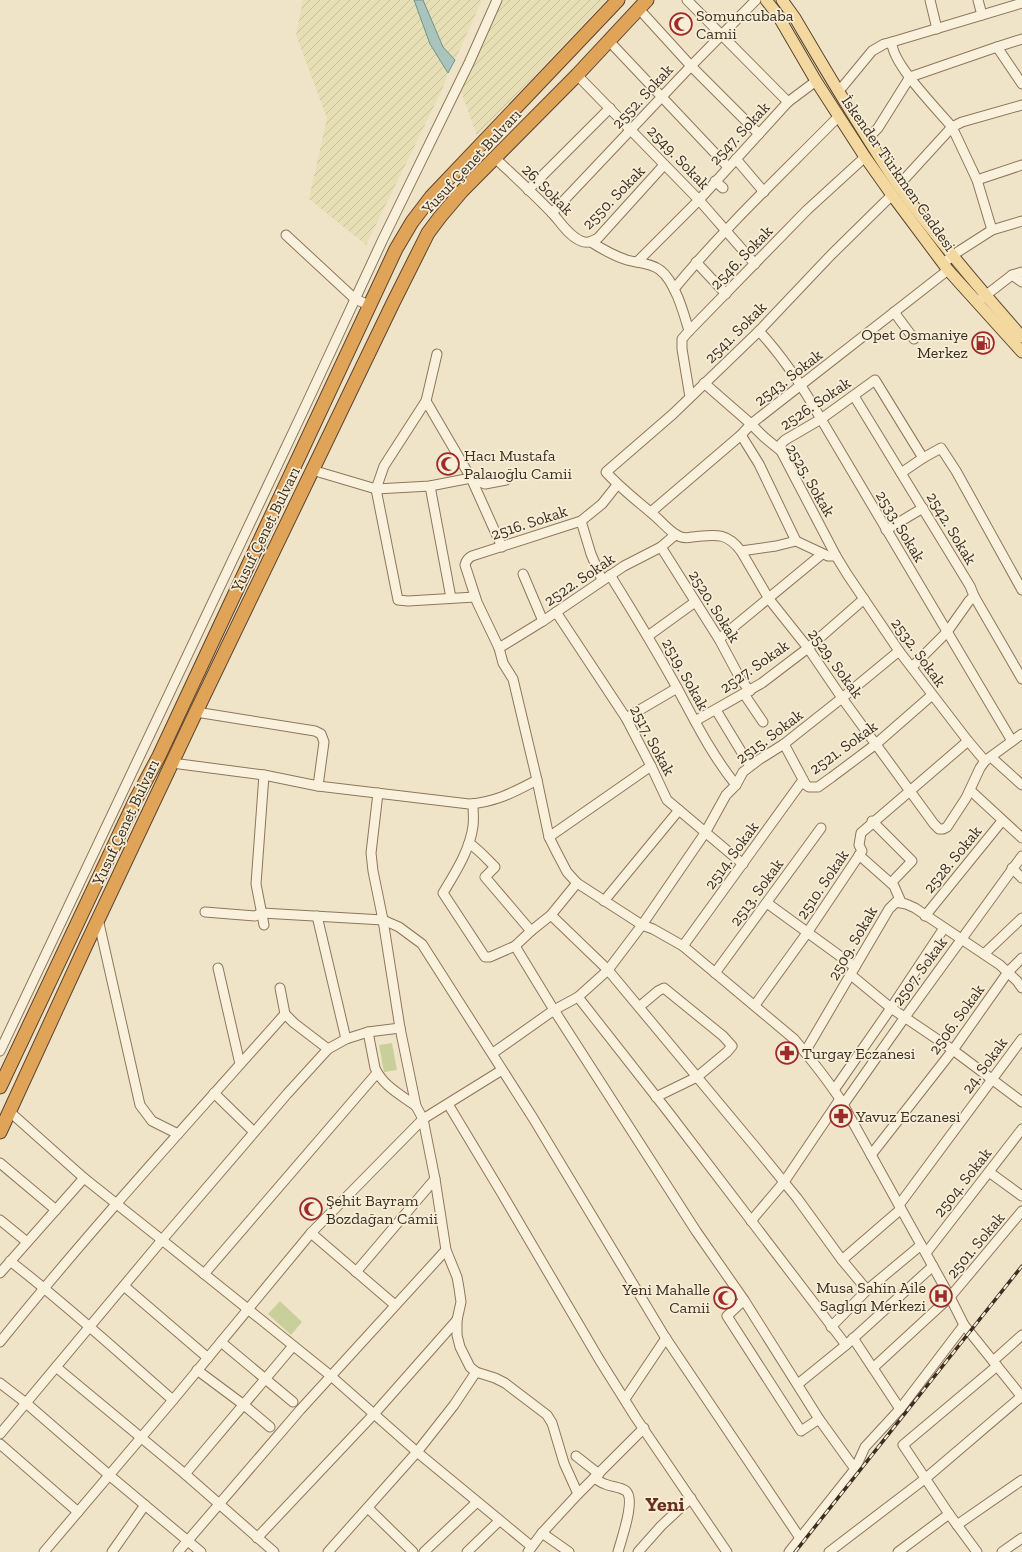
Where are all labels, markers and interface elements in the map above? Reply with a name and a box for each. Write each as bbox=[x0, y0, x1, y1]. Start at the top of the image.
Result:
place label: Somuncubaba Camii bbox=[696, 6, 794, 43]
mosque icon: Somuncubaba Camii bbox=[668, 11, 694, 37]
street label: 2552. Sokak bbox=[608, 60, 677, 132]
street label: İskender Türkmen Caddesi bbox=[838, 92, 960, 255]
street label: 2547. Sokak bbox=[705, 97, 774, 169]
street label: Yusuf Çenet Bulvarı bbox=[417, 105, 525, 219]
street label: 2549. Sokak bbox=[643, 121, 714, 194]
street label: 26. Sokak bbox=[518, 160, 578, 219]
street label: 2550. Sokak bbox=[578, 161, 649, 233]
street label: 2546. Sokak bbox=[706, 221, 777, 293]
street label: 2541. Sokak bbox=[701, 297, 771, 367]
place label: Opet Osmaniye Merkez bbox=[861, 325, 968, 362]
fuel station icon: Opet Osmaniye Merkez bbox=[970, 330, 996, 356]
street label: 2543. Sokak bbox=[751, 345, 827, 410]
street label: 2526. Sokak bbox=[776, 372, 855, 434]
street label: 2525. Sokak bbox=[782, 440, 839, 521]
place label: Hacı Mustafa Palaıoğlu Camii bbox=[464, 446, 572, 483]
mosque icon: Hacı Mustafa Palaıoğlu Camii bbox=[435, 451, 461, 477]
street label: Yusuf Çenet Bulvarı bbox=[227, 463, 304, 596]
street label: 2533. Sokak bbox=[872, 487, 930, 566]
street label: 2542. Sokak bbox=[922, 488, 981, 569]
street label: 2516. Sokak bbox=[489, 501, 570, 544]
street label: 2522. Sokak bbox=[540, 549, 619, 610]
street label: 2520. Sokak bbox=[685, 567, 745, 647]
street label: 2532. Sokak bbox=[887, 614, 950, 691]
street label: 2529. Sokak bbox=[804, 625, 868, 702]
street label: 2519. Sokak bbox=[658, 635, 713, 714]
street label: 2527. Sokak bbox=[716, 635, 793, 697]
street label: 2517. Sokak bbox=[626, 702, 679, 779]
street label: 2515. Sokak bbox=[732, 705, 807, 768]
street label: 2521. Sokak bbox=[806, 716, 881, 778]
street label: Yusuf Çenet Bulvarı bbox=[88, 756, 163, 889]
street label: 2514. Sokak bbox=[700, 817, 763, 893]
street label: 2528. Sokak bbox=[919, 821, 986, 897]
street label: 2510. Sokak bbox=[792, 845, 853, 923]
street label: 2513. Sokak bbox=[726, 854, 788, 930]
street label: 2509. Sokak bbox=[824, 902, 882, 984]
street label: 2507. Sokak bbox=[888, 933, 951, 1009]
street label: 2506. Sokak bbox=[925, 980, 989, 1058]
street label: 24. Sokak bbox=[958, 1033, 1012, 1097]
pharmacy icon: Turgay Eczanesi bbox=[774, 1040, 800, 1066]
place label: Turgay Eczanesi bbox=[802, 1044, 916, 1063]
pharmacy icon: Yavuz Eczanesi bbox=[828, 1103, 854, 1129]
place label: Yavuz Eczanesi bbox=[855, 1107, 961, 1126]
street label: 2504. Sokak bbox=[930, 1143, 996, 1221]
place label: Şehit Bayram Bozdağan Camii bbox=[326, 1191, 438, 1228]
mosque icon: Şehit Bayram Bozdağan Camii bbox=[298, 1196, 324, 1222]
street label: 2501. Sokak bbox=[942, 1208, 1009, 1282]
place label: Musa Sahin Aile Saglıgı Merkezi bbox=[816, 1278, 927, 1315]
place label: Yeni Mahalle Camii bbox=[621, 1280, 711, 1317]
hospital icon: Musa Sahin Aile Saglıgı Merkezi bbox=[928, 1283, 954, 1309]
mosque icon: Yeni Mahalle Camii bbox=[712, 1285, 738, 1311]
district label: Yeni bbox=[645, 1492, 685, 1516]

